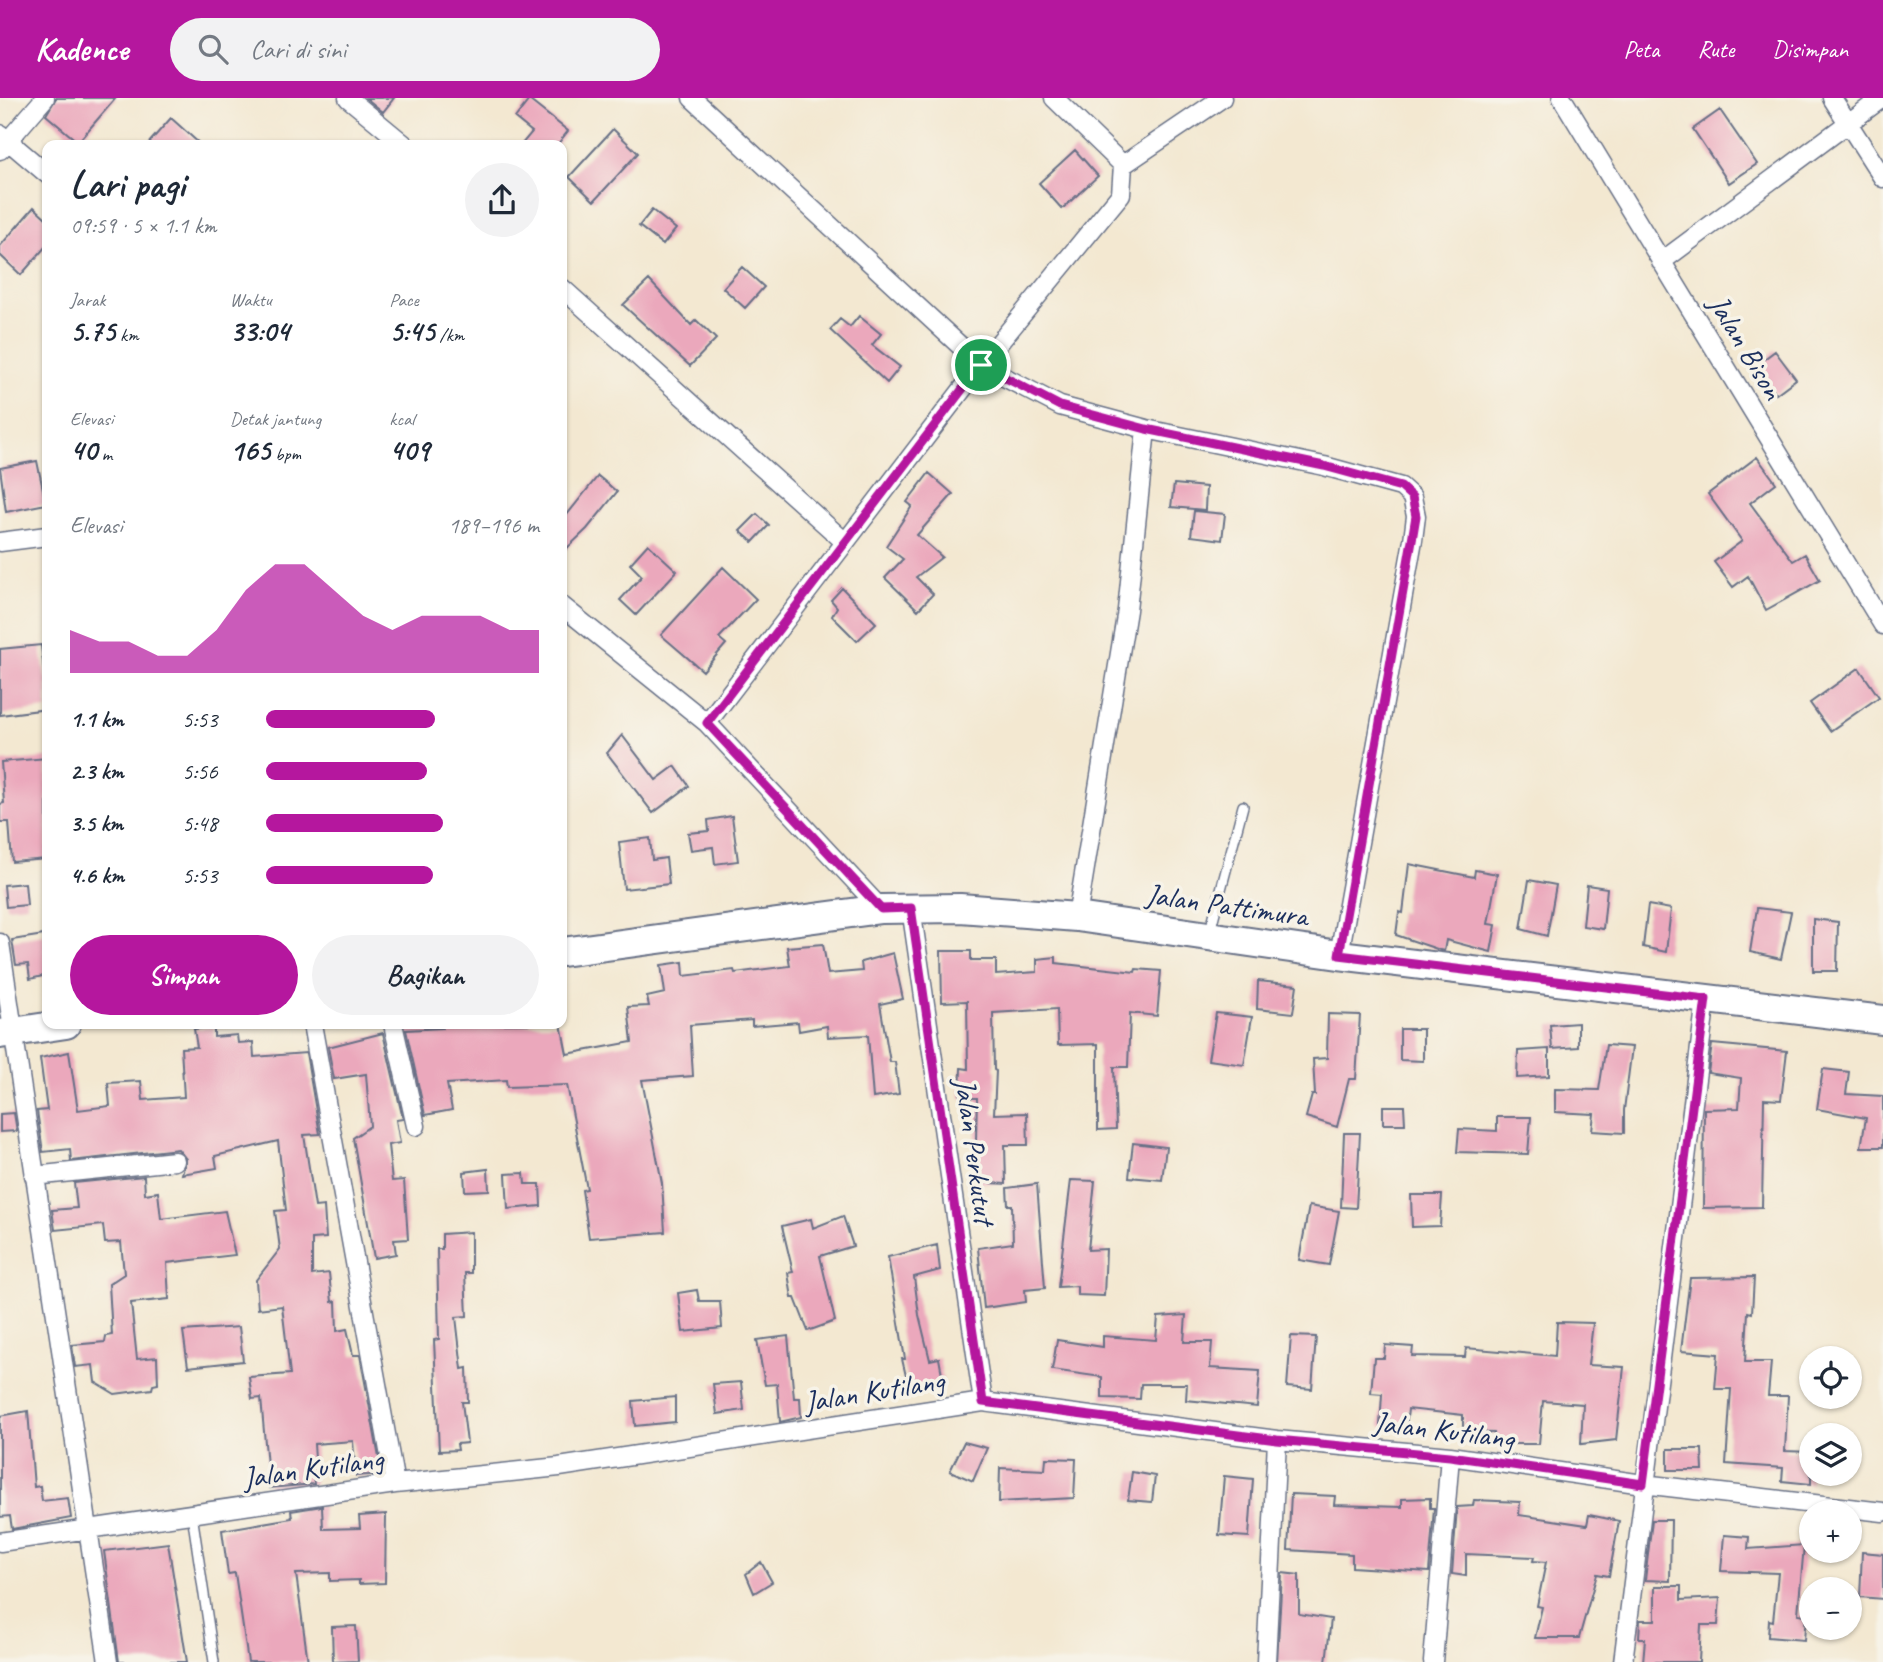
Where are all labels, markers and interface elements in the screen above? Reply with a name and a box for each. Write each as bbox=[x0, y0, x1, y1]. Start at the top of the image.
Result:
search box bbox=[170, 18, 660, 81]
text: Kadence bbox=[35, 28, 128, 70]
icon: search bbox=[194, 30, 232, 68]
text: Cari di sini bbox=[250, 33, 346, 66]
text: Peta bbox=[1623, 34, 1659, 64]
text: Rute bbox=[1697, 34, 1734, 64]
text: Disimpan bbox=[1772, 34, 1848, 64]
text: Lari pagi bbox=[70, 161, 185, 208]
button: share bbox=[465, 163, 539, 237]
text: 09:59 · 5 × 1.1 km bbox=[70, 211, 216, 240]
street label: Jalan Bison bbox=[1699, 286, 1793, 407]
text: Jarak bbox=[70, 288, 105, 312]
text: Waktu bbox=[230, 288, 272, 312]
text: Pace bbox=[389, 288, 419, 312]
text: 5.75 bbox=[70, 312, 115, 350]
text: 33:04 bbox=[230, 312, 290, 350]
text: 5:45 bbox=[389, 312, 435, 350]
text: km bbox=[115, 323, 139, 347]
text: /km bbox=[435, 323, 464, 347]
pin bbox=[951, 335, 1011, 395]
icon: arrive bbox=[962, 346, 1000, 384]
text: Elevasi bbox=[70, 407, 113, 431]
text: Detak jantung bbox=[230, 407, 321, 431]
text: kcal bbox=[389, 407, 414, 431]
text: 40 bbox=[70, 431, 97, 469]
text: 165 bbox=[230, 431, 270, 469]
text: 409 bbox=[389, 431, 429, 469]
text: m bbox=[97, 442, 112, 466]
text: bpm bbox=[270, 442, 301, 466]
text: Elevasi bbox=[70, 511, 123, 540]
text: 189–196 m bbox=[448, 511, 539, 540]
text: 1.1 km bbox=[70, 705, 124, 734]
text: 5:53 bbox=[182, 705, 218, 734]
text: 2.3 km bbox=[70, 757, 124, 786]
text: 5:56 bbox=[182, 757, 218, 786]
text: 3.5 km bbox=[70, 809, 123, 838]
text: 5:48 bbox=[182, 809, 218, 838]
text: 4.6 km bbox=[70, 861, 124, 890]
text: 5:53 bbox=[182, 861, 218, 890]
street label: Jalan Pattimura bbox=[1142, 875, 1313, 936]
button: Simpan bbox=[70, 935, 298, 1015]
button: Bagikan bbox=[312, 935, 539, 1015]
street label: Jalan Perkutut bbox=[946, 1073, 1005, 1231]
map controls bbox=[1799, 1346, 1862, 1640]
button: locate bbox=[1799, 1346, 1862, 1409]
street label: Jalan Kutilang bbox=[799, 1361, 949, 1421]
street label: Jalan Kutilang bbox=[1370, 1402, 1519, 1458]
button: layers bbox=[1799, 1423, 1862, 1486]
street label: Jalan Kutilang bbox=[239, 1439, 388, 1497]
button: + bbox=[1799, 1500, 1862, 1563]
button: − bbox=[1799, 1577, 1862, 1640]

